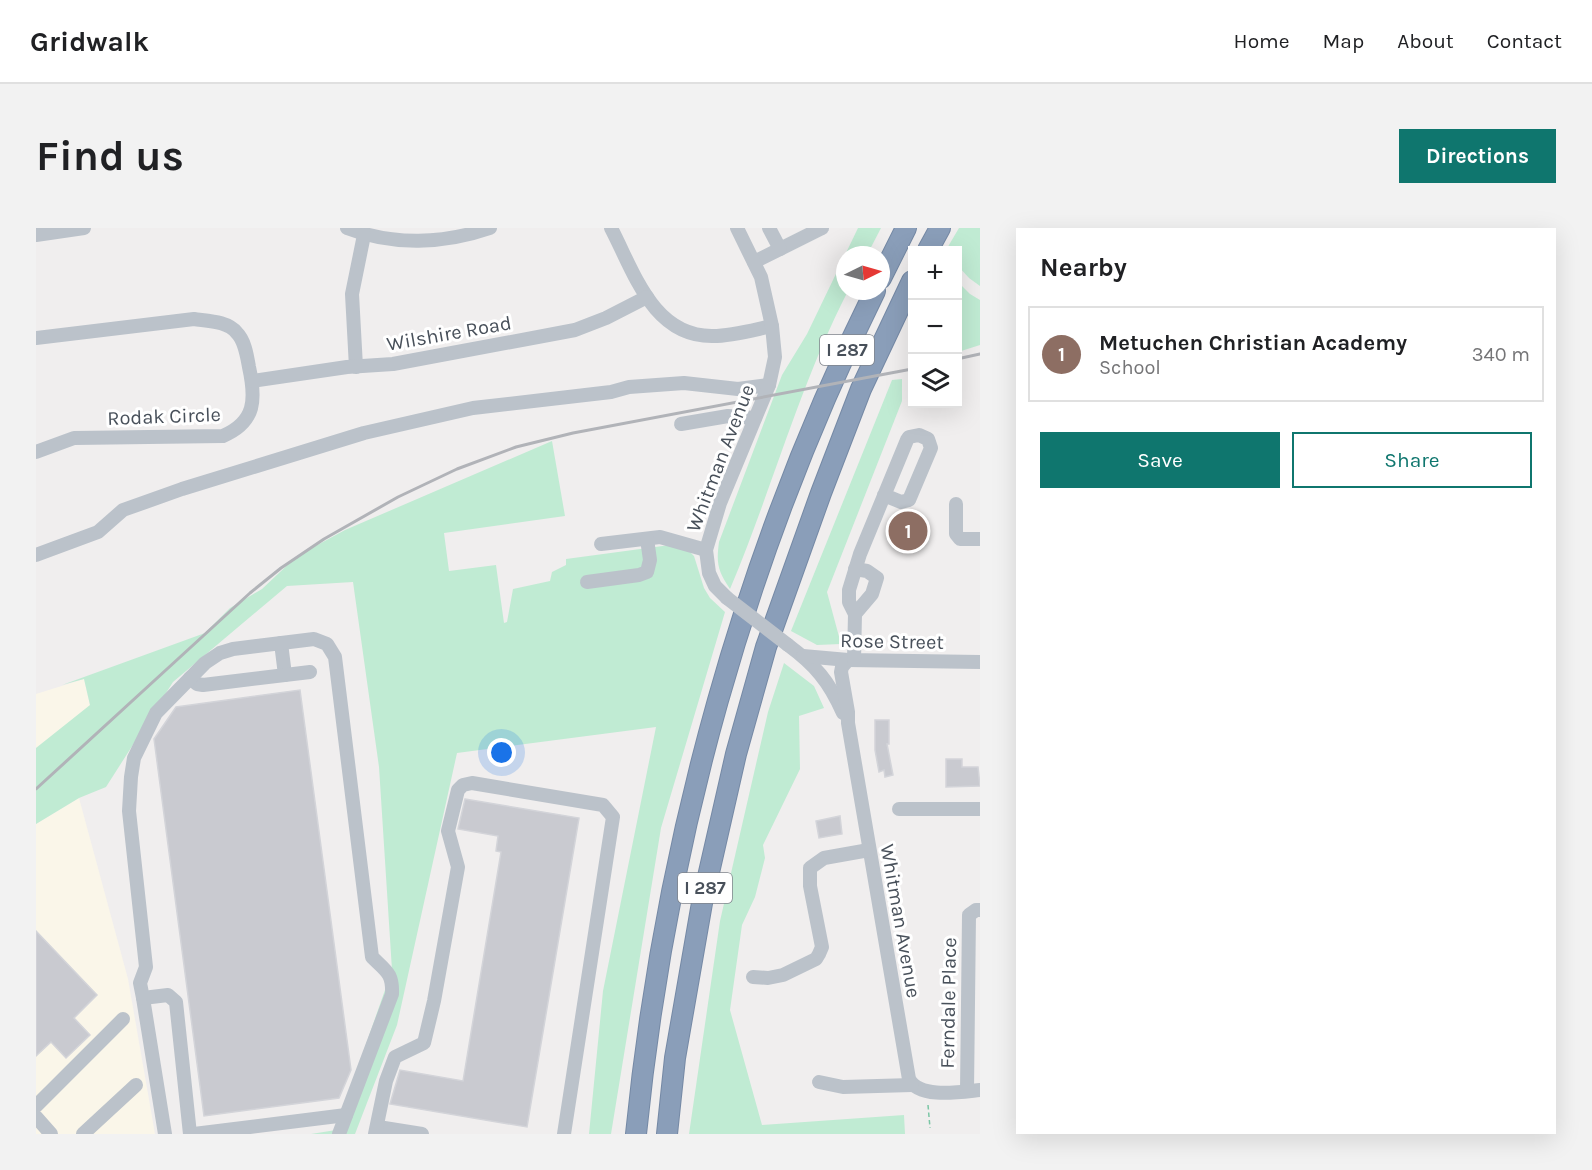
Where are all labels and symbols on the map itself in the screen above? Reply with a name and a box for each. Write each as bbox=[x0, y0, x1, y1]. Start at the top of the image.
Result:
north arrow bbox=[836, 246, 890, 300]
street label: Wilshire Road bbox=[385, 311, 513, 356]
road number: I 287 bbox=[820, 335, 874, 365]
street label: Whitman Avenue bbox=[682, 381, 759, 535]
street label: Rodak Circle bbox=[107, 403, 221, 430]
pin: 1 bbox=[888, 508, 928, 554]
street label: Rose Street bbox=[840, 629, 944, 654]
your location bbox=[487, 738, 516, 767]
street label: Whitman Avenue bbox=[876, 842, 925, 1000]
road number: I 287 bbox=[678, 873, 732, 903]
street label: Ferndale Place bbox=[936, 937, 961, 1069]

